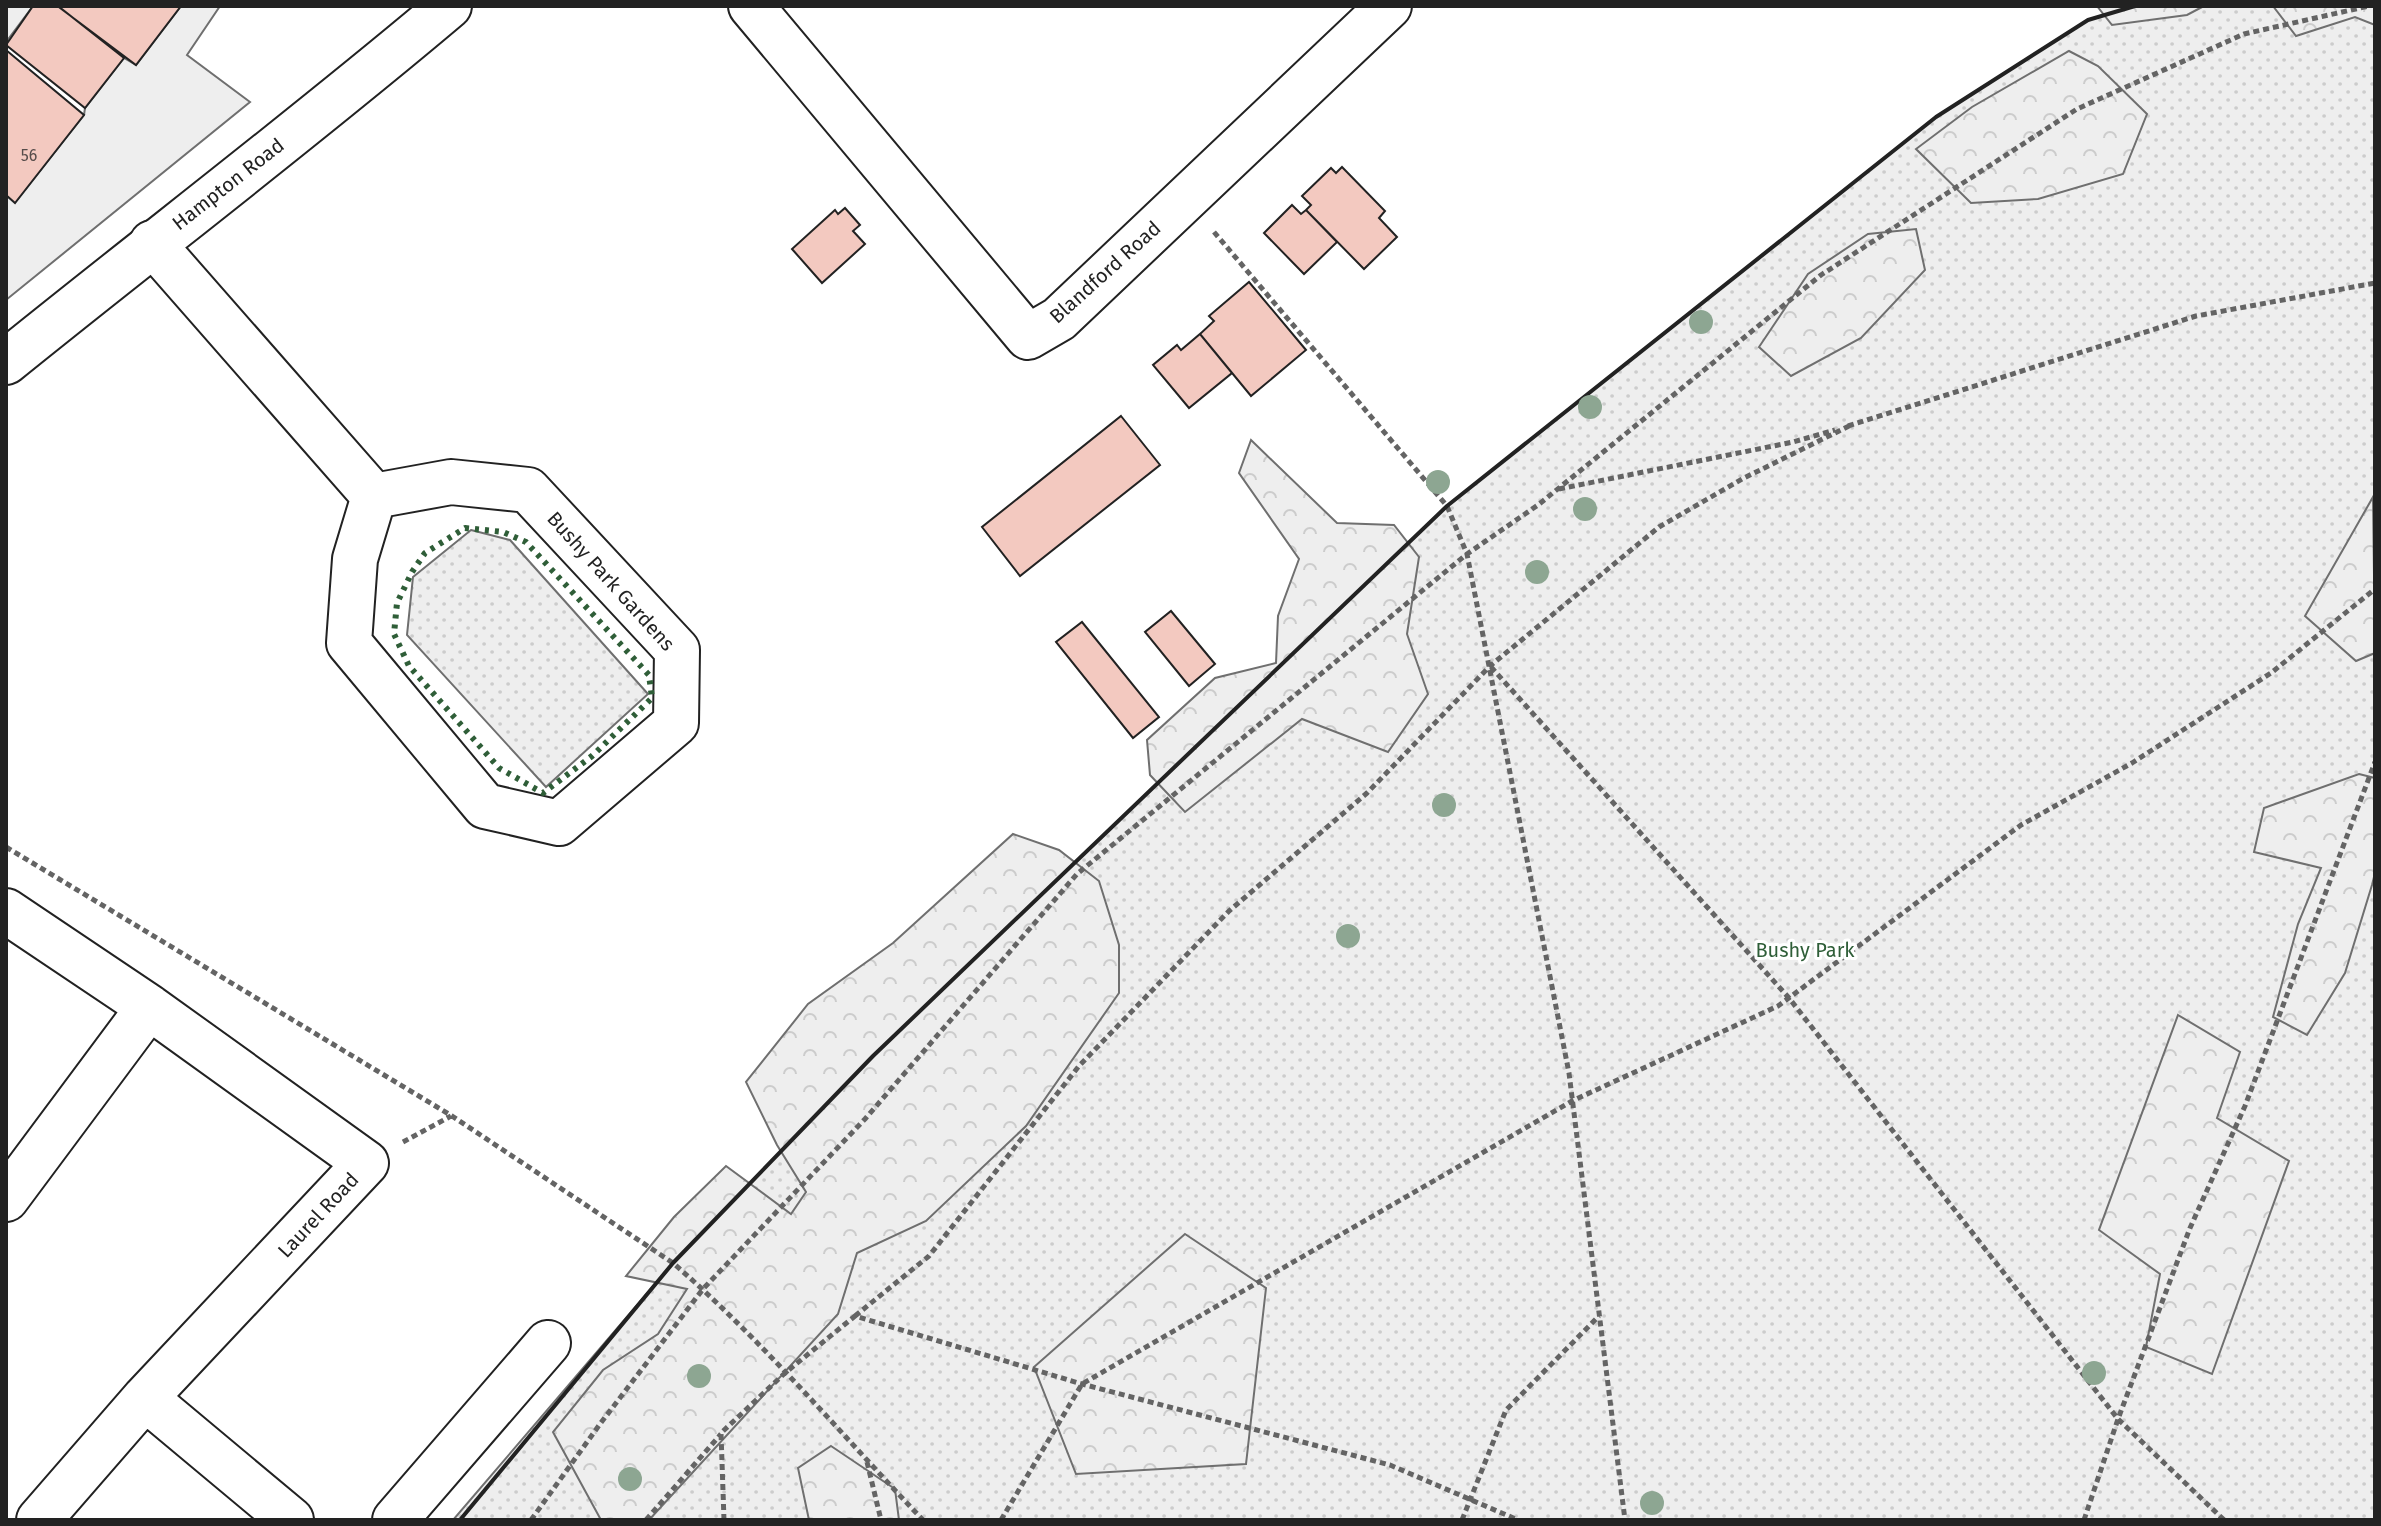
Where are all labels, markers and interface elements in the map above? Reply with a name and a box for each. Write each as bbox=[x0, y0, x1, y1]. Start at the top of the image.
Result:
street label: Hampton Road bbox=[167, 133, 289, 235]
house number: 56 bbox=[21, 146, 37, 165]
street label: Blandford Road bbox=[1045, 216, 1165, 328]
street label: Bushy Park Gardens bbox=[542, 506, 680, 656]
park label: Bushy Park bbox=[1755, 938, 1855, 962]
street label: Laurel Road bbox=[273, 1167, 363, 1263]

